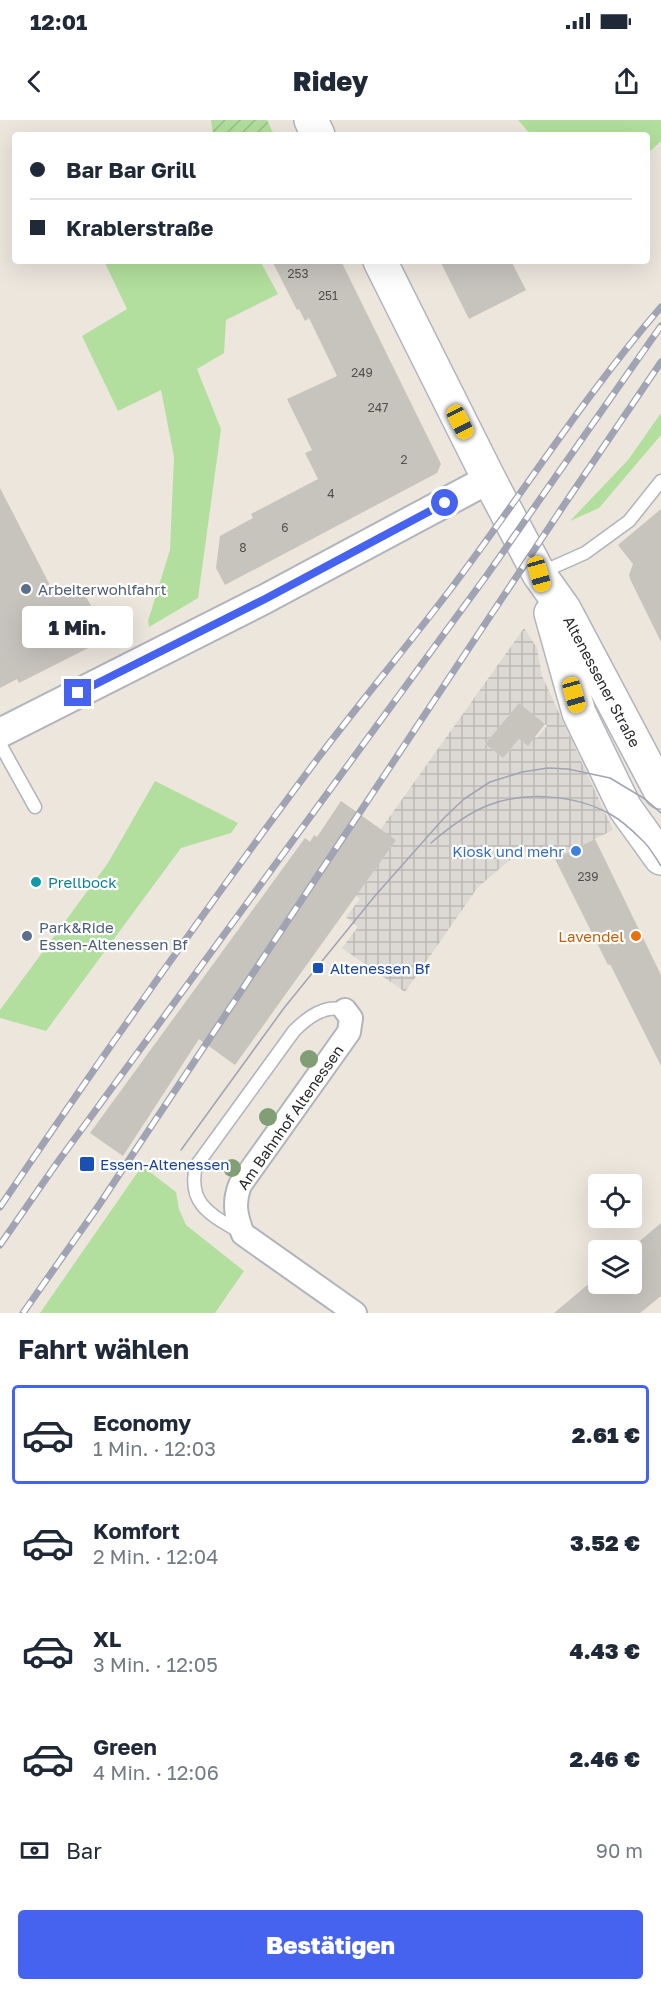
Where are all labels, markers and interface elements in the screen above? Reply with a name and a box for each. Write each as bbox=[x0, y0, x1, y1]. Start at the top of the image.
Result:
text: 12:01 bbox=[30, 8, 87, 35]
icon: back bbox=[18, 65, 51, 98]
text: Ridey bbox=[293, 65, 368, 97]
icon: share bbox=[610, 65, 643, 98]
text: Bar Bar Grill bbox=[66, 156, 196, 183]
text: Krablerstraße bbox=[66, 214, 213, 241]
house number: 253 bbox=[288, 266, 308, 281]
house number: 251 bbox=[318, 288, 338, 303]
house number: 249 bbox=[351, 365, 373, 380]
house number: 247 bbox=[368, 400, 388, 415]
car bbox=[444, 402, 476, 442]
house number: 2 bbox=[401, 452, 408, 467]
house number: 4 bbox=[327, 486, 335, 501]
route start bbox=[431, 489, 458, 516]
house number: 6 bbox=[281, 520, 289, 535]
house number: 8 bbox=[239, 540, 247, 555]
car bbox=[525, 554, 553, 594]
place label: Arbeiterwohlfahrt bbox=[38, 580, 166, 598]
marker: Arbeiterwohlfahrt bbox=[19, 582, 33, 596]
callout: 1 Min. bbox=[22, 606, 134, 648]
street label: Altenessener Straße bbox=[560, 613, 645, 750]
text: 1 Min. bbox=[49, 615, 107, 639]
car bbox=[560, 675, 588, 715]
route end bbox=[64, 679, 91, 706]
place label: Kiosk und mehr bbox=[452, 842, 564, 860]
marker: Kiosk und mehr bbox=[569, 844, 583, 858]
house number: 239 bbox=[577, 869, 599, 884]
place label: Prellbock bbox=[48, 873, 117, 891]
marker: Prellbock bbox=[29, 875, 43, 889]
place label: Park&Ride Essen-Altenessen Bf bbox=[39, 918, 188, 953]
place label: Lavendel bbox=[558, 927, 624, 945]
marker: Park&Ride Essen-Altenessen Bf bbox=[20, 929, 34, 943]
marker: Lavendel bbox=[629, 929, 643, 943]
place label: Altenessen Bf bbox=[330, 959, 431, 977]
marker: Altenessen Bf bbox=[311, 961, 325, 975]
street label: Am Bahnhof Altenessen bbox=[233, 1041, 347, 1193]
marker: Essen-Altenessen bbox=[78, 1155, 96, 1173]
place label: Essen-Altenessen bbox=[100, 1155, 229, 1173]
map controls bbox=[588, 1174, 642, 1294]
button: locate bbox=[588, 1174, 642, 1228]
button: layers bbox=[588, 1240, 642, 1294]
text: Fahrt wählen bbox=[18, 1333, 189, 1365]
icon: car bbox=[21, 1408, 75, 1462]
text: Economy bbox=[93, 1409, 191, 1436]
text: 2.61 € bbox=[572, 1421, 640, 1448]
text: 1 Min. · 12:03 bbox=[93, 1436, 216, 1460]
icon: car bbox=[21, 1516, 75, 1570]
text: Komfort bbox=[93, 1517, 180, 1544]
text: 3.52 € bbox=[570, 1529, 640, 1556]
text: 2 Min. · 12:04 bbox=[93, 1544, 218, 1568]
icon: car bbox=[21, 1624, 75, 1678]
text: XL bbox=[93, 1625, 121, 1652]
text: 4.43 € bbox=[570, 1637, 640, 1664]
text: 3 Min. · 12:05 bbox=[93, 1652, 218, 1676]
icon: car bbox=[21, 1732, 75, 1786]
text: Green bbox=[93, 1733, 157, 1760]
text: 2.46 € bbox=[569, 1745, 640, 1772]
text: 4 Min. · 12:06 bbox=[93, 1760, 219, 1784]
icon: cash bbox=[18, 1834, 51, 1867]
text: Bar bbox=[66, 1837, 102, 1864]
text: 90 m bbox=[596, 1838, 643, 1862]
button: Bestätigen bbox=[18, 1910, 643, 1979]

